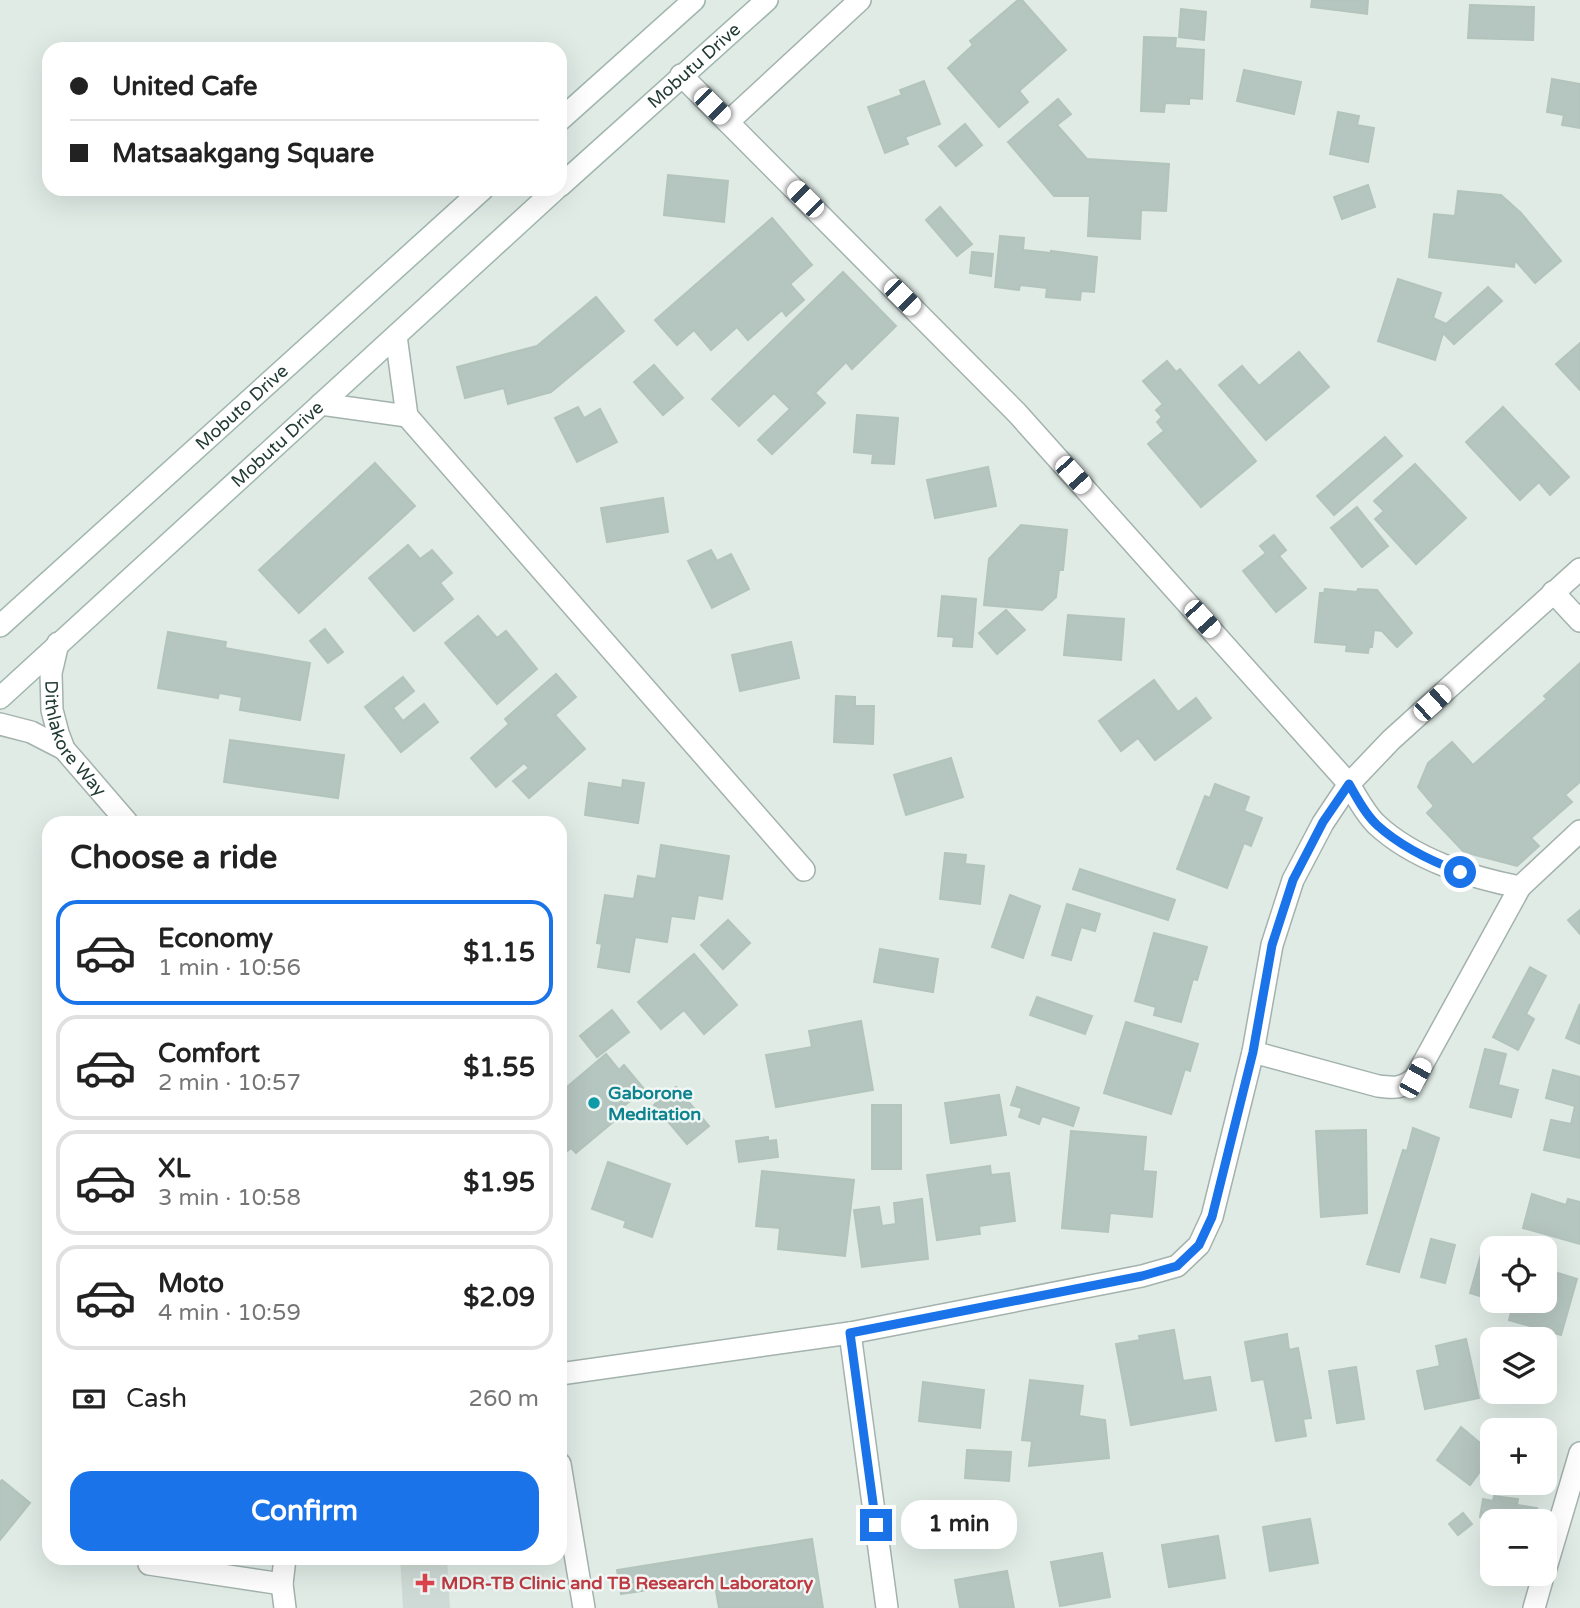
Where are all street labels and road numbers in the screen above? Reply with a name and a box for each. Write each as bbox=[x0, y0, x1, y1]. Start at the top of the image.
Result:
street label: Mobutu Drive bbox=[643, 18, 745, 113]
street label: Mobuto Drive bbox=[191, 360, 293, 455]
street label: Mobutu Drive bbox=[227, 396, 328, 492]
street label: Dithlakore Way bbox=[40, 680, 111, 801]

